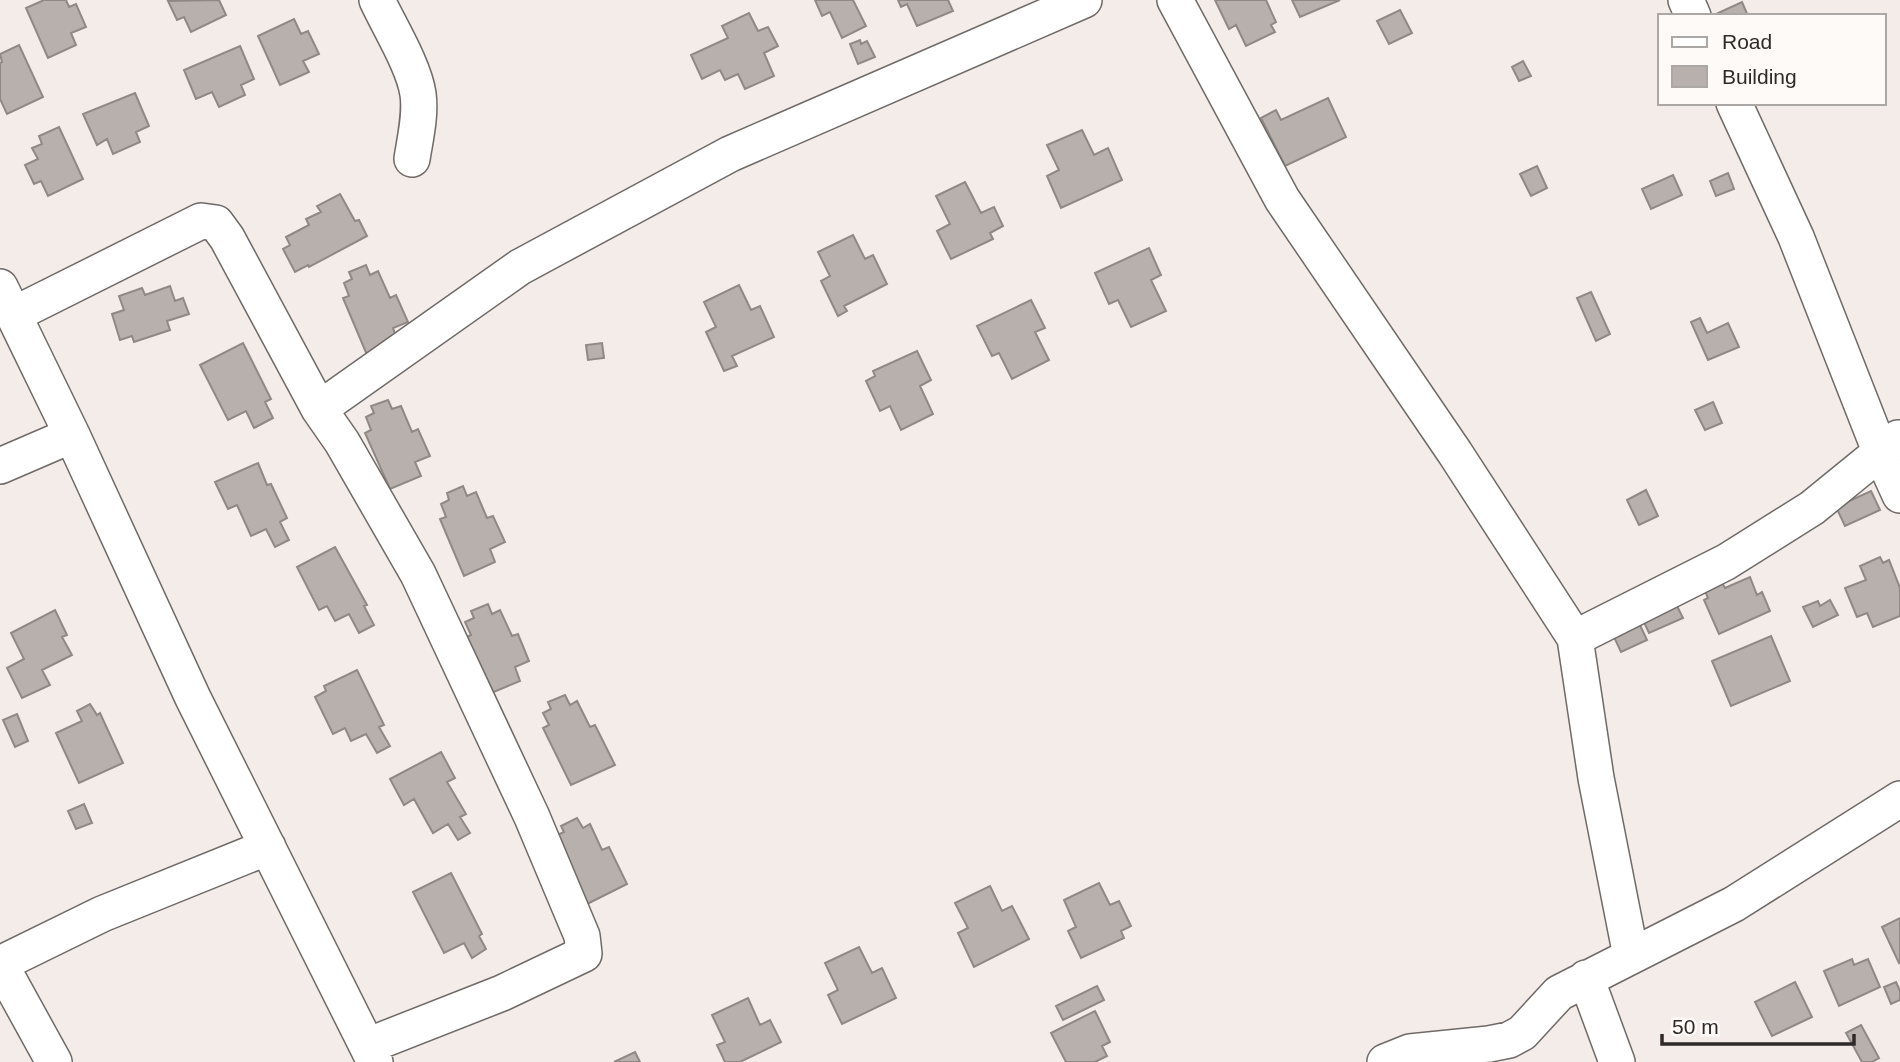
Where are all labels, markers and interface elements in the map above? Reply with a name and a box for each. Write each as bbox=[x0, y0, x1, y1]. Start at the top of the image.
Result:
legend bbox=[1658, 14, 1886, 105]
text: Road bbox=[1722, 30, 1772, 53]
text: Building bbox=[1722, 65, 1797, 88]
scale bar bbox=[1662, 1002, 1854, 1046]
text: 50 m bbox=[1672, 1015, 1719, 1038]

